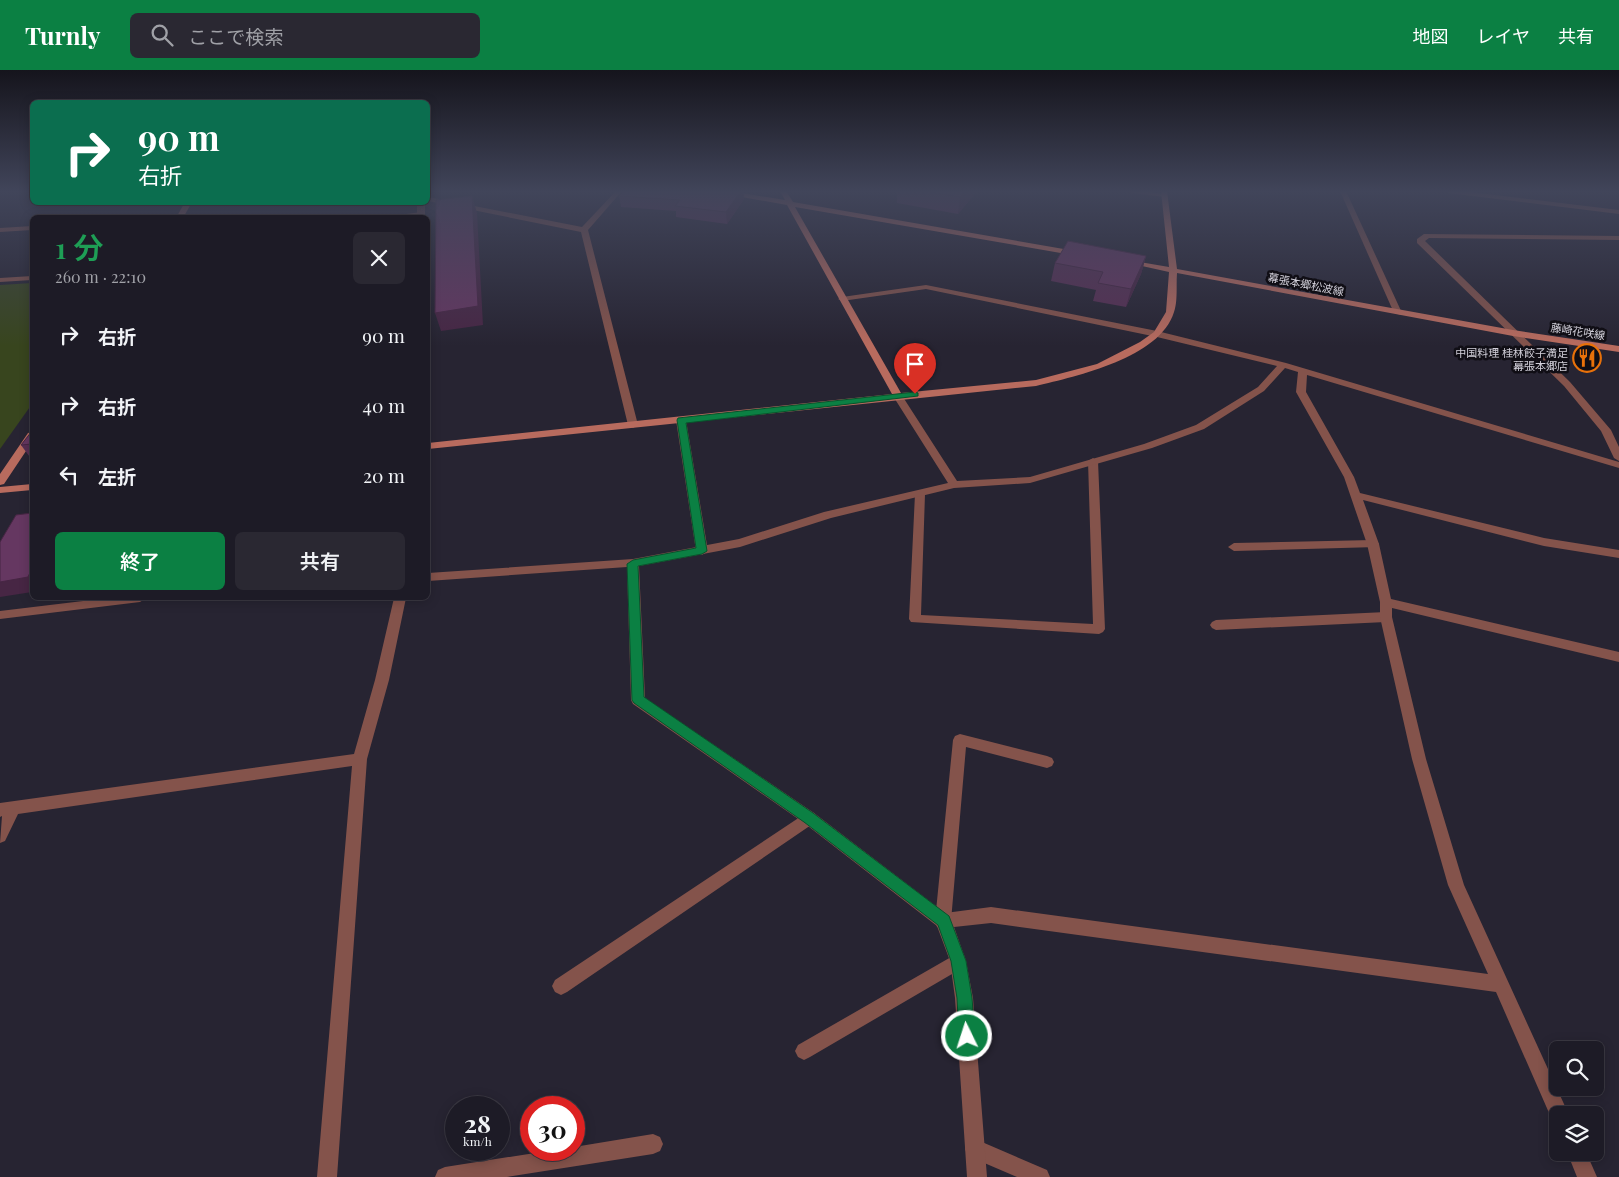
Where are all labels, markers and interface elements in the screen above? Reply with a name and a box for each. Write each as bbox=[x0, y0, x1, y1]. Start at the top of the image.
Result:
search box bbox=[130, 13, 480, 58]
text: Turnly bbox=[25, 19, 100, 51]
icon: search bbox=[148, 21, 176, 49]
text: ここで検索 bbox=[188, 23, 283, 49]
text: 地図 bbox=[1413, 24, 1449, 48]
text: レイヤ bbox=[1477, 24, 1530, 48]
text: 共有 bbox=[1558, 24, 1594, 48]
text: 90 m bbox=[138, 113, 220, 160]
icon: right bbox=[55, 120, 120, 185]
text: 右折 bbox=[138, 160, 182, 190]
text: 1 分 bbox=[55, 227, 104, 267]
button: close bbox=[353, 232, 405, 284]
text: 260 m · 22:10 bbox=[55, 266, 146, 287]
street label: 幕張本郷松波線 bbox=[1267, 269, 1345, 299]
street label: 藤崎花咲線 bbox=[1550, 319, 1606, 343]
icon: right bbox=[55, 321, 83, 349]
text: 90 m bbox=[362, 322, 405, 348]
text: 右折 bbox=[98, 323, 136, 349]
pin bbox=[894, 343, 936, 394]
restaurant icon: 中国料理 桂林餃子満足 幕張本郷店 bbox=[1572, 343, 1602, 373]
place label: 中国料理 桂林餃子満足 幕張本郷店 bbox=[1455, 345, 1568, 373]
icon: arrive bbox=[901, 350, 929, 378]
icon: right bbox=[55, 391, 83, 419]
text: 40 m bbox=[363, 392, 405, 418]
text: 右折 bbox=[98, 393, 136, 419]
icon: left bbox=[55, 461, 83, 489]
text: 20 m bbox=[363, 462, 405, 488]
text: 左折 bbox=[98, 463, 136, 489]
button: 終了 bbox=[55, 532, 225, 590]
button: 共有 bbox=[235, 532, 405, 590]
position arrow bbox=[940, 1009, 992, 1061]
map controls bbox=[1549, 1041, 1604, 1161]
button: search bbox=[1549, 1041, 1604, 1096]
speed limit sign: 30 bbox=[520, 1096, 585, 1161]
text: 28 bbox=[464, 1106, 491, 1139]
button: layers bbox=[1549, 1106, 1604, 1161]
text: km/h bbox=[463, 1133, 492, 1149]

